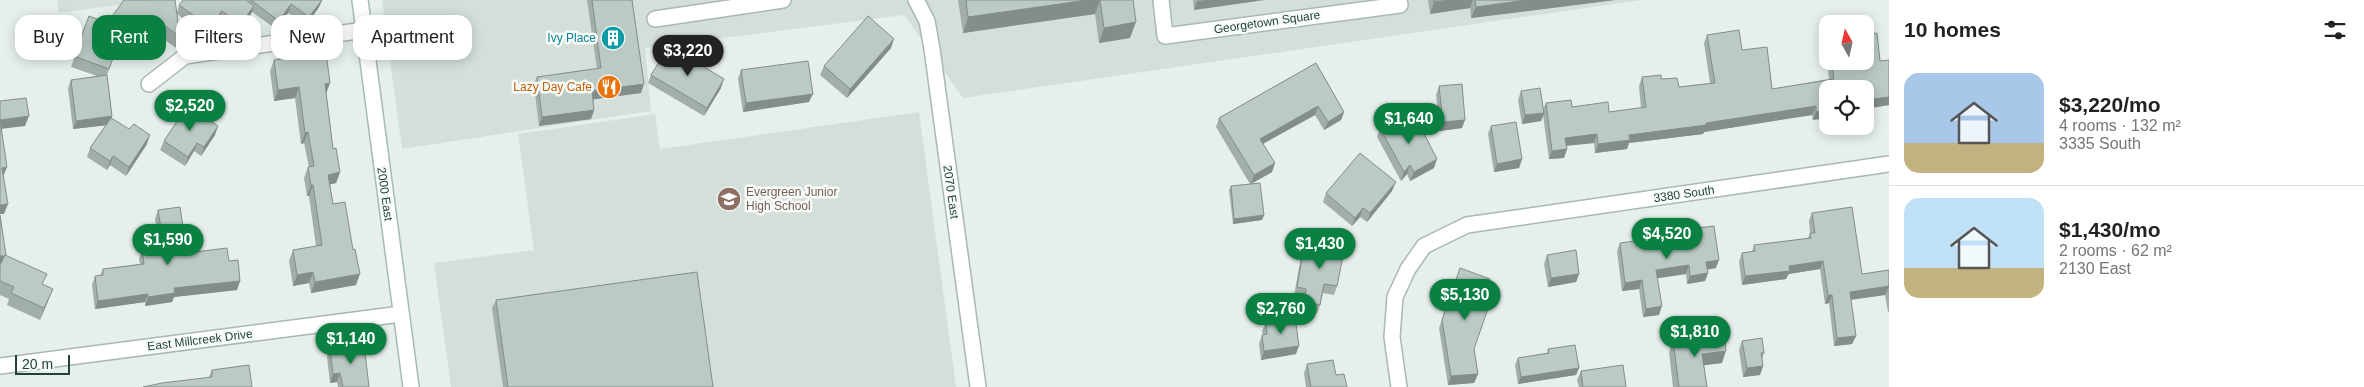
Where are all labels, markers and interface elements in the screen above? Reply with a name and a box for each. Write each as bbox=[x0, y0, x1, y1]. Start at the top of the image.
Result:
street label: Georgetown Square bbox=[1213, 8, 1321, 36]
chip: Buy bbox=[15, 15, 82, 60]
chip: Rent bbox=[92, 15, 166, 60]
chip: Filters bbox=[176, 15, 261, 60]
chip: New bbox=[271, 15, 343, 60]
chip: Apartment bbox=[353, 15, 472, 60]
north arrow bbox=[1819, 15, 1874, 70]
map controls bbox=[1819, 15, 1874, 135]
icon: filters bbox=[2321, 16, 2349, 44]
text: 10 homes bbox=[1904, 18, 2001, 41]
building icon: Ivy Place bbox=[600, 25, 626, 51]
place label: Ivy Place bbox=[547, 31, 596, 45]
pin: $3,220 bbox=[647, 34, 729, 77]
text: $3,220 bbox=[664, 42, 712, 59]
restaurant icon: Lazy Day Cafe bbox=[596, 74, 622, 100]
place label: Lazy Day Cafe bbox=[513, 80, 592, 94]
button: locate bbox=[1819, 80, 1874, 135]
pin: $2,520 bbox=[149, 90, 231, 132]
icon: home bbox=[1944, 93, 2004, 153]
text: $3,220/mo bbox=[2059, 93, 2161, 116]
text: $2,520 bbox=[166, 97, 214, 114]
pin: $1,640 bbox=[1368, 102, 1450, 145]
text: $1,640 bbox=[1385, 110, 1433, 127]
text: 4 rooms · 132 m² bbox=[2059, 117, 2181, 134]
text: 3335 South bbox=[2059, 135, 2141, 152]
street label: 2070 East bbox=[940, 164, 962, 220]
street label: 2000 East bbox=[374, 166, 396, 222]
street label: 3380 South bbox=[1653, 183, 1715, 205]
place label: Evergreen Junior High School bbox=[746, 185, 837, 213]
school or university icon: Evergreen Junior High School bbox=[716, 186, 742, 212]
pin: $4,520 bbox=[1626, 218, 1708, 260]
icon: home bbox=[1944, 218, 2004, 278]
text: $1,430/mo bbox=[2059, 218, 2161, 241]
pin: $1,590 bbox=[127, 224, 209, 266]
text: $4,520 bbox=[1643, 225, 1691, 242]
pin: $1,430 bbox=[1279, 228, 1361, 270]
text: $1,590 bbox=[144, 231, 192, 248]
text: $1,430 bbox=[1296, 235, 1344, 252]
text: 2 rooms · 62 m² bbox=[2059, 242, 2172, 259]
text: 2130 East bbox=[2059, 260, 2131, 277]
pin: $5,130 bbox=[1424, 278, 1506, 321]
text: $5,130 bbox=[1441, 286, 1489, 303]
pin: $2,760 bbox=[1240, 292, 1322, 335]
text: $2,760 bbox=[1257, 300, 1305, 317]
pin: $1,810 bbox=[1654, 316, 1736, 358]
pin: $1,140 bbox=[310, 322, 392, 365]
text: $1,810 bbox=[1671, 323, 1719, 340]
street label: East Millcreek Drive bbox=[147, 327, 254, 353]
text: $1,140 bbox=[327, 330, 375, 347]
scale bar bbox=[15, 352, 70, 375]
text: 20 m bbox=[22, 356, 53, 372]

